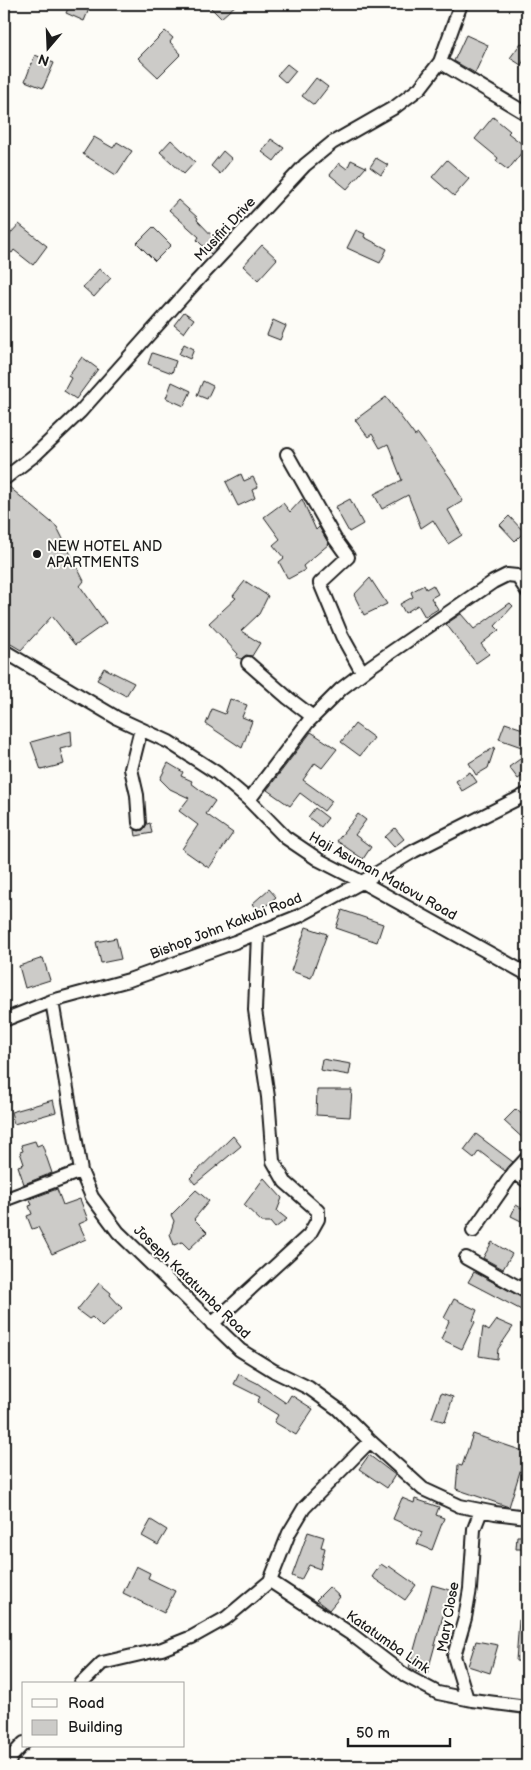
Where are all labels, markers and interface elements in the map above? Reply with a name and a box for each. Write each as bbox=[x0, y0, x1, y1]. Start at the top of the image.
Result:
north arrow bbox=[22, 22, 72, 72]
text: N bbox=[36, 50, 52, 70]
street label: Musifiri Drive bbox=[191, 193, 259, 265]
place label: NEW HOTEL AND APARTMENTS bbox=[47, 538, 162, 571]
marker: NEW HOTEL AND APARTMENTS bbox=[31, 548, 43, 560]
street label: Haji Asuman Matovu Road bbox=[306, 828, 460, 924]
street label: Bishop John Kakubi Road bbox=[148, 889, 304, 963]
street label: Joseph Katatumba Road bbox=[130, 1222, 254, 1342]
street label: Mary Close bbox=[433, 1581, 463, 1653]
street label: Katatumba Link bbox=[343, 1607, 433, 1677]
legend bbox=[22, 1682, 185, 1748]
text: Road bbox=[68, 1694, 104, 1713]
scale bar bbox=[348, 1715, 451, 1747]
text: Building bbox=[68, 1718, 123, 1737]
text: 50 m bbox=[356, 1724, 390, 1743]

